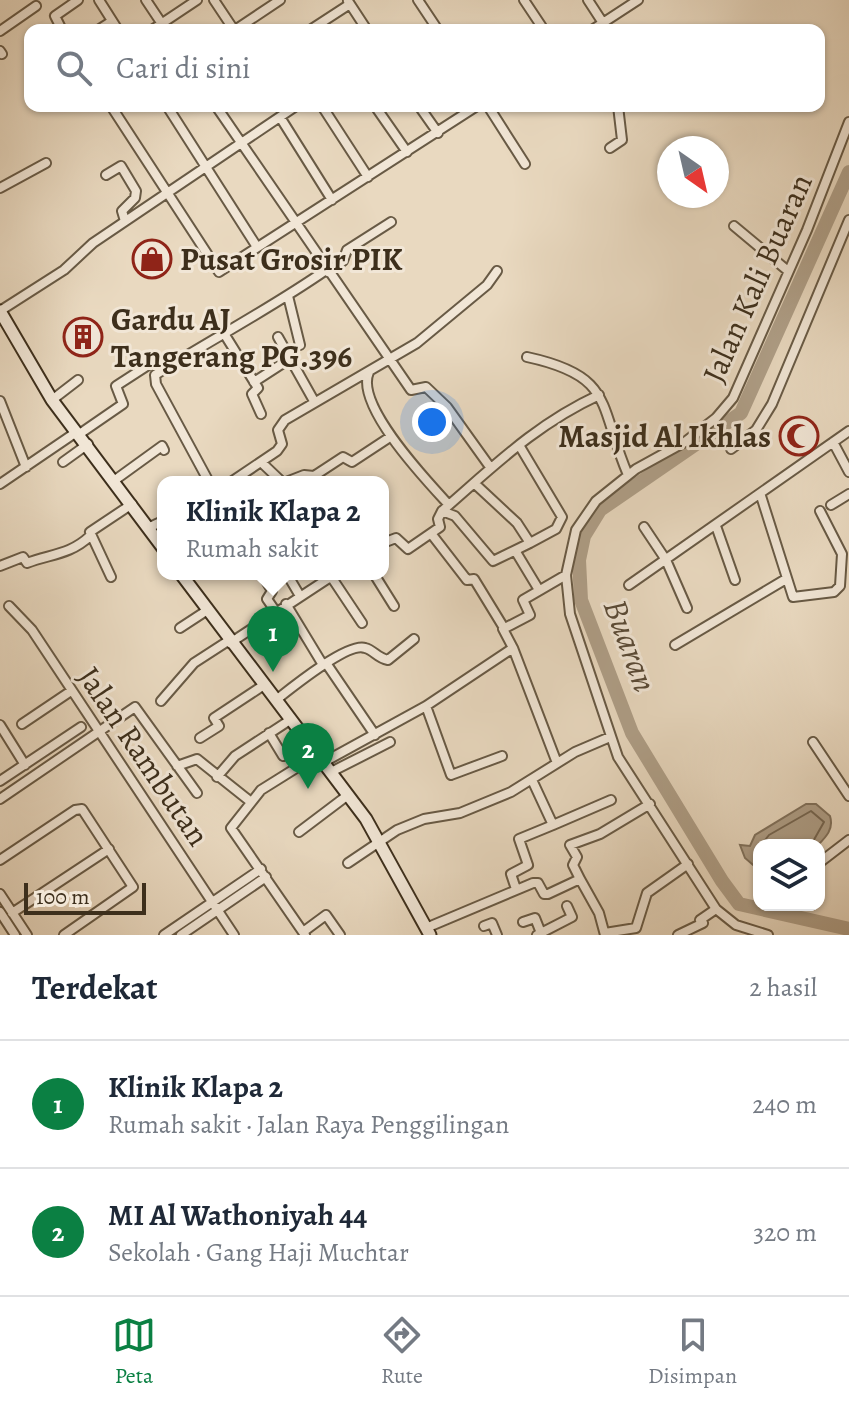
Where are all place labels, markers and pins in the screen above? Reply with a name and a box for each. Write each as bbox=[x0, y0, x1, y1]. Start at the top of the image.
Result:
place label: Pusat Grosir PIK bbox=[180, 237, 403, 281]
shop icon: Pusat Grosir PIK bbox=[131, 238, 173, 280]
place label: Gardu AJ Tangerang PG.396 bbox=[111, 297, 352, 378]
building icon: Gardu AJ Tangerang PG.396 bbox=[62, 316, 104, 358]
place label: Masjid Al Ikhlas bbox=[558, 414, 771, 458]
mosque icon: Masjid Al Ikhlas bbox=[778, 415, 820, 457]
pin: 1 bbox=[247, 606, 299, 672]
pin: 2 bbox=[282, 723, 334, 789]

